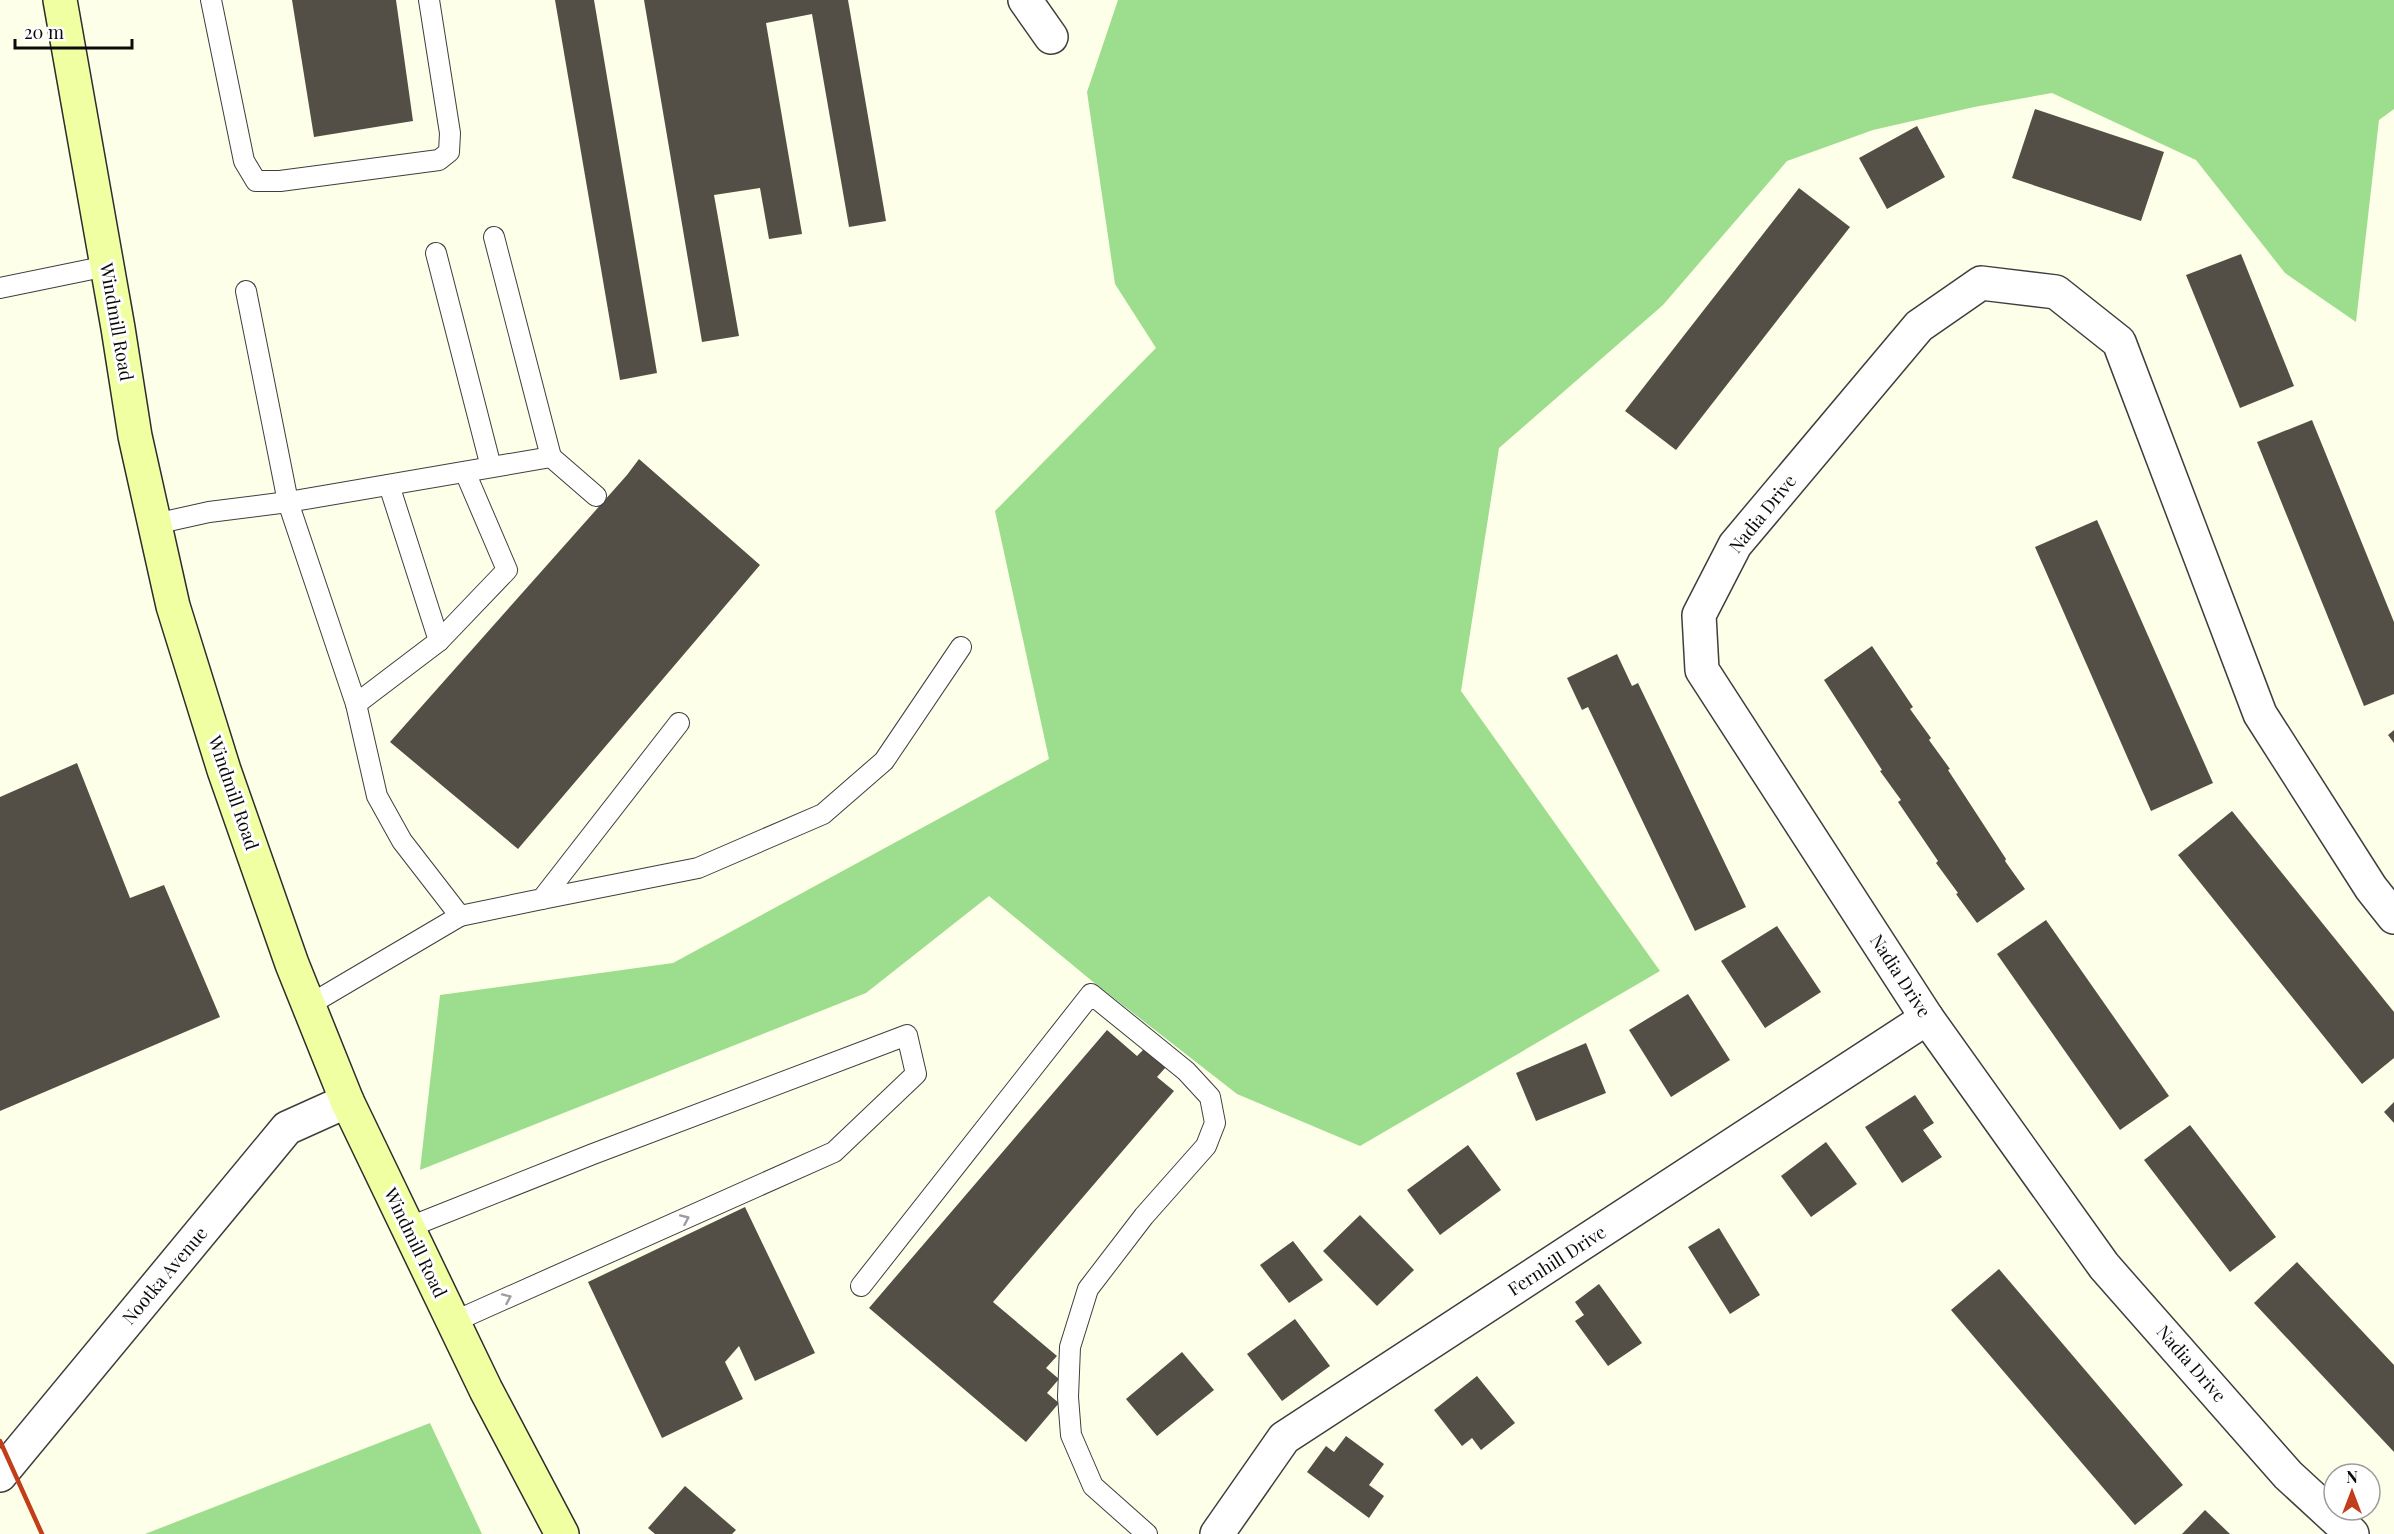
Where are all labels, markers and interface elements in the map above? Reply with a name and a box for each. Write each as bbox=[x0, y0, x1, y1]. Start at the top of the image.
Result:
scale bar bbox=[15, 12, 132, 50]
text: 20 m bbox=[24, 20, 64, 44]
street label: Windmill Road bbox=[95, 260, 139, 383]
street label: Nadia Drive bbox=[1723, 469, 1801, 558]
street label: Windmill Road bbox=[203, 731, 265, 854]
street label: Nadia Drive bbox=[1865, 929, 1937, 1022]
street label: Windmill Road bbox=[379, 1183, 453, 1302]
one-way arrow bbox=[678, 1214, 689, 1226]
street label: Fernhill Drive bbox=[1503, 1219, 1610, 1301]
street label: Nootka Avenue bbox=[116, 1222, 212, 1329]
one-way arrow bbox=[500, 1294, 511, 1306]
street label: Nadia Drive bbox=[2152, 1320, 2232, 1407]
north arrow bbox=[2322, 1462, 2382, 1522]
text: N bbox=[2346, 1466, 2358, 1487]

